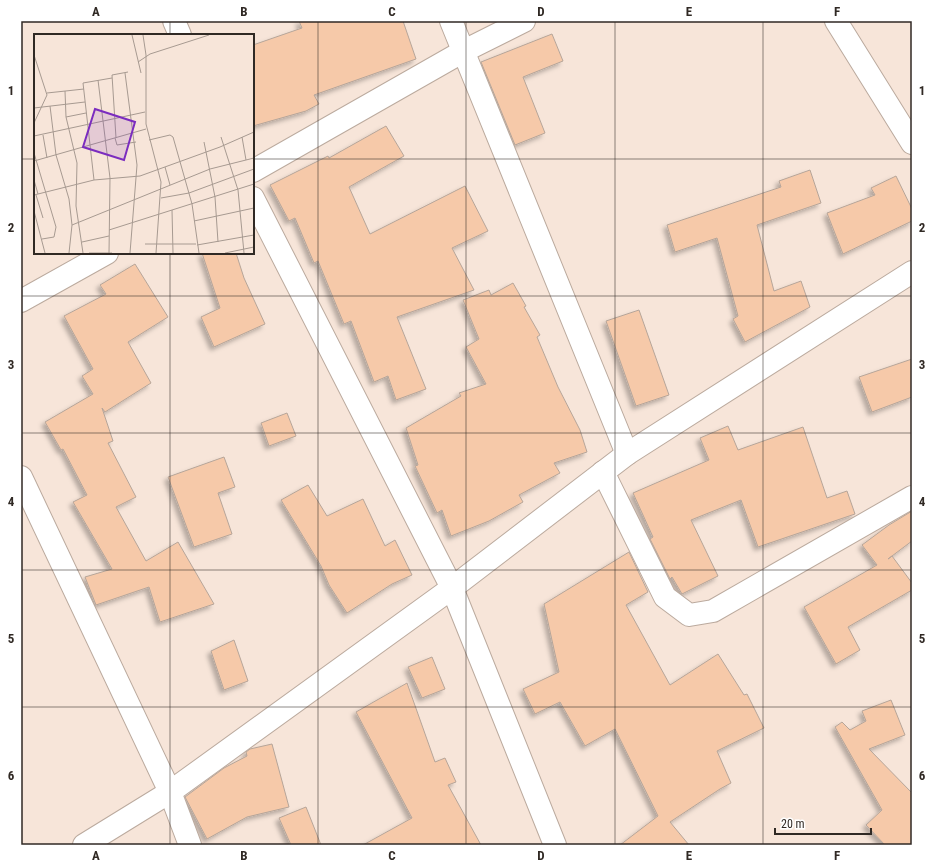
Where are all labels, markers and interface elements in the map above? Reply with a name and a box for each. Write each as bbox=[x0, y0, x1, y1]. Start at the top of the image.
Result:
text: A bbox=[92, 4, 100, 19]
text: B bbox=[240, 4, 248, 19]
text: C bbox=[388, 4, 396, 19]
text: D bbox=[537, 4, 545, 19]
text: E bbox=[686, 4, 693, 19]
text: F bbox=[834, 4, 840, 19]
inset map bbox=[34, 34, 254, 254]
text: 1 bbox=[8, 83, 14, 98]
text: 1 bbox=[919, 83, 925, 98]
text: 2 bbox=[8, 220, 15, 235]
text: 2 bbox=[919, 220, 926, 235]
text: 3 bbox=[8, 357, 14, 372]
text: 3 bbox=[919, 357, 925, 372]
text: 4 bbox=[8, 494, 15, 509]
text: 4 bbox=[919, 494, 926, 509]
text: 5 bbox=[8, 631, 15, 646]
text: 5 bbox=[919, 631, 926, 646]
text: 6 bbox=[8, 768, 15, 783]
text: 6 bbox=[919, 768, 926, 783]
scale bar bbox=[775, 810, 871, 836]
text: 20 m bbox=[781, 817, 805, 831]
text: A bbox=[92, 848, 100, 863]
text: B bbox=[240, 848, 248, 863]
text: C bbox=[388, 848, 396, 863]
text: D bbox=[537, 848, 545, 863]
text: E bbox=[686, 848, 693, 863]
text: F bbox=[834, 848, 840, 863]

